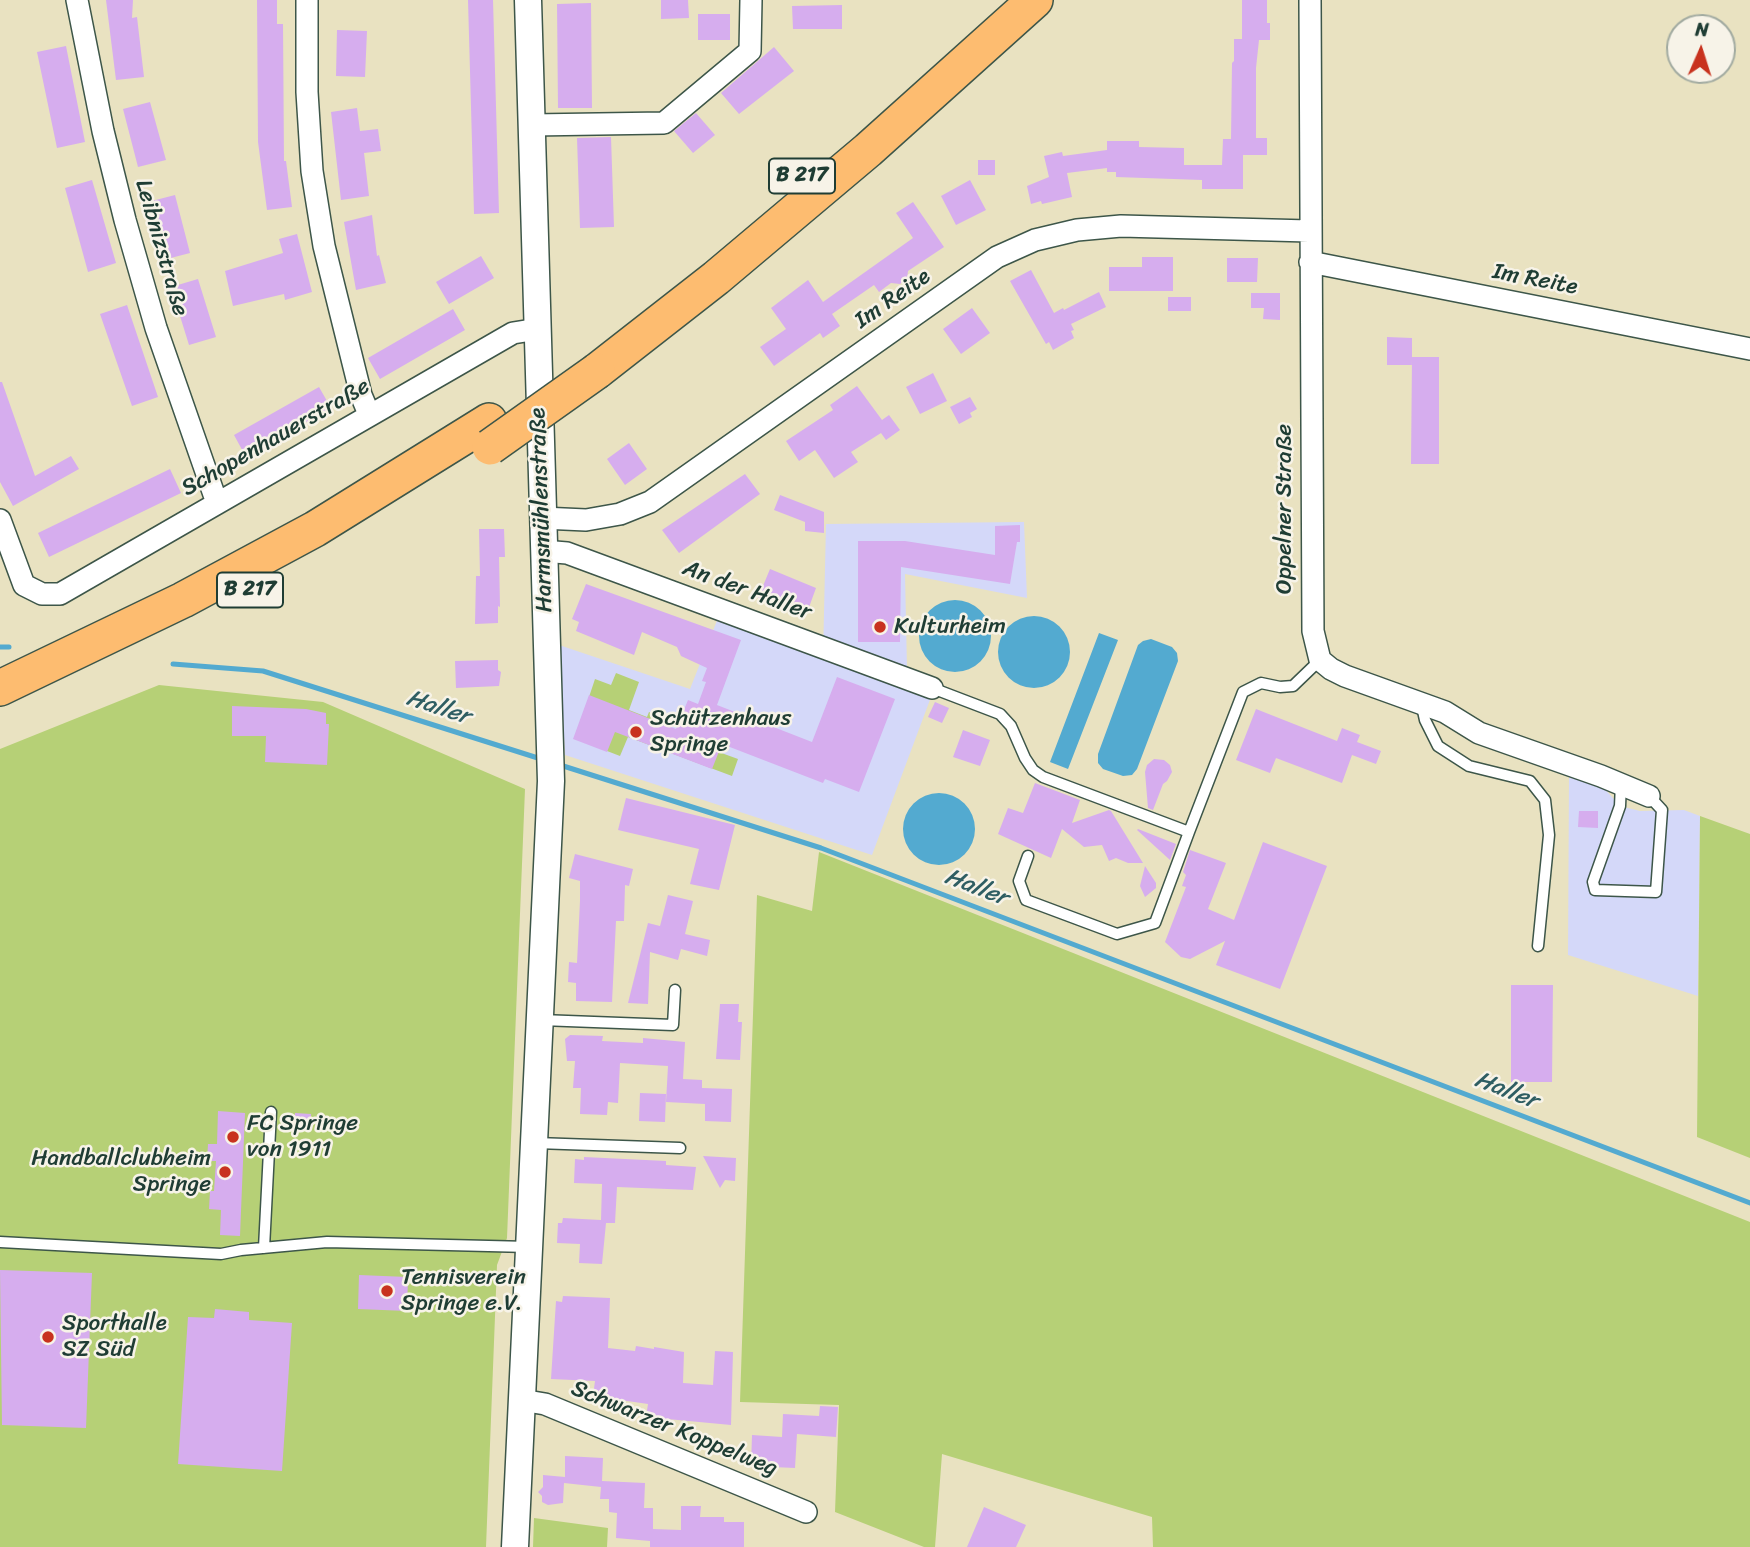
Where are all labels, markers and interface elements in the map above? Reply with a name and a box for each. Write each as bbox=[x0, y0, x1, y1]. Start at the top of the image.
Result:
text: N bbox=[1695, 13, 1709, 46]
north arrow bbox=[1666, 14, 1736, 84]
road number: B 217 bbox=[769, 158, 835, 194]
street label: Leibnizstraße bbox=[128, 177, 194, 319]
street label: Im Reite bbox=[1490, 258, 1580, 302]
street label: Im Reite bbox=[850, 263, 936, 335]
street label: Schopenhauerstraße bbox=[177, 373, 375, 503]
street label: Harmsmühlenstraße bbox=[525, 407, 559, 613]
street label: Oppelner Straße bbox=[1271, 424, 1299, 594]
street label: An der Haller bbox=[679, 555, 815, 627]
road number: B 217 bbox=[217, 572, 283, 608]
place label: Kulturheim bbox=[894, 613, 1006, 641]
marker: Kulturheim bbox=[872, 619, 888, 635]
water label: Haller bbox=[403, 684, 473, 732]
place label: Schützenhaus Springe bbox=[650, 705, 791, 759]
marker: Schützenhaus Springe bbox=[628, 724, 644, 740]
water label: Haller bbox=[941, 863, 1011, 913]
water label: Haller bbox=[1471, 1066, 1541, 1116]
place label: FC Springe von 1911 bbox=[247, 1110, 358, 1164]
marker: FC Springe von 1911 bbox=[225, 1129, 241, 1145]
place label: Handballclubheim Springe bbox=[31, 1145, 211, 1199]
marker: Handballclubheim Springe bbox=[217, 1164, 233, 1180]
place label: Tennisverein Springe e.V. bbox=[401, 1264, 526, 1318]
marker: Tennisverein Springe e.V. bbox=[379, 1283, 395, 1299]
place label: Sporthalle SZ Süd bbox=[62, 1310, 167, 1364]
marker: Sporthalle SZ Süd bbox=[40, 1329, 56, 1345]
street label: Schwarzer Koppelweg bbox=[567, 1375, 781, 1483]

